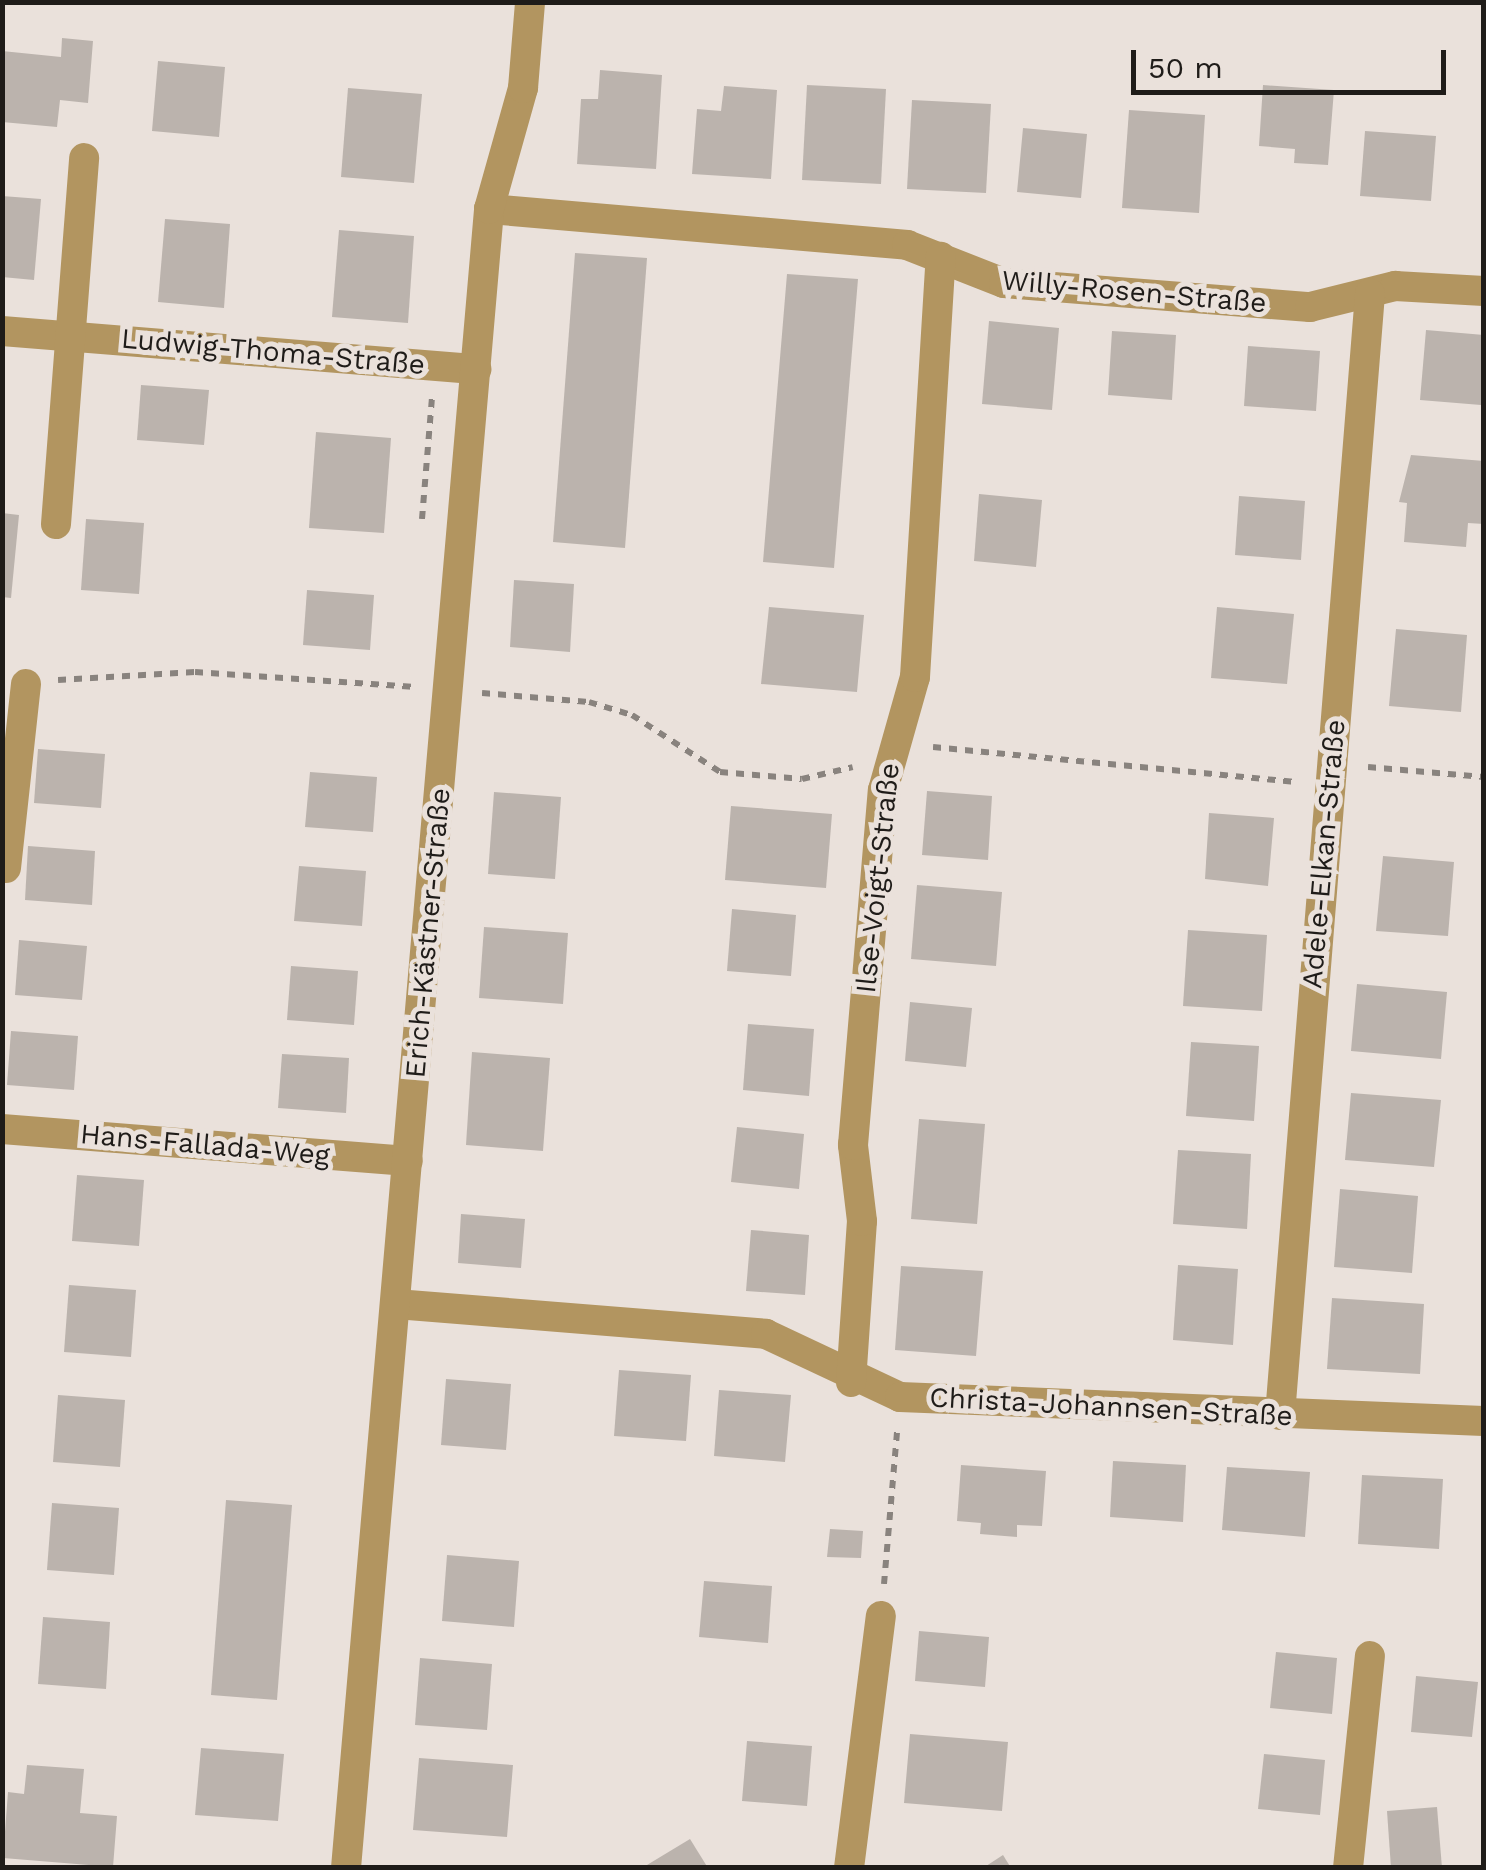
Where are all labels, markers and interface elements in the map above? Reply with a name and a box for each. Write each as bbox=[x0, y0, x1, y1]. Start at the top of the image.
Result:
scale bar bbox=[1136, 30, 1451, 92]
text: 50 m bbox=[1148, 50, 1223, 85]
street label: Willy-Rosen-Straße bbox=[1000, 264, 1268, 320]
street label: Ludwig-Thoma-Straße bbox=[120, 322, 426, 382]
street label: Adele-Elkan-Straße bbox=[1296, 718, 1352, 990]
street label: Ilse-Voigt-Straße bbox=[849, 761, 907, 995]
street label: Erich-Kästner-Straße bbox=[399, 787, 457, 1079]
street label: Hans-Fallada-Weg bbox=[79, 1117, 331, 1173]
street label: Christa-Johannsen-Straße bbox=[929, 1381, 1293, 1433]

